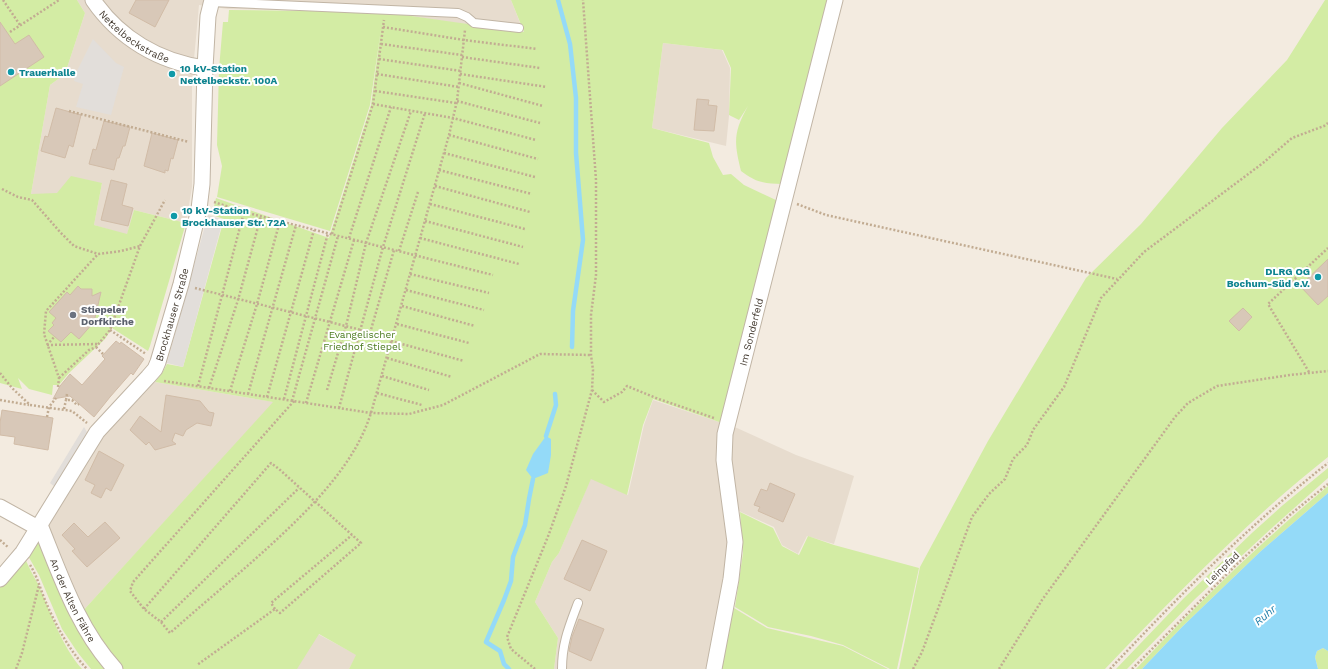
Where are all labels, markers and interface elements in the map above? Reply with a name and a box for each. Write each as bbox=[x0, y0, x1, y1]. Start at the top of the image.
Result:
street label: Nettelbeckstraße bbox=[97, 8, 171, 65]
place label: 10 kV-Station Nettelbeckstr. 100A bbox=[180, 63, 278, 86]
marker: Trauerhalle bbox=[6, 67, 16, 77]
place label: Trauerhalle bbox=[19, 67, 76, 78]
marker: 10 kV-Station Nettelbeckstr. 100A bbox=[167, 69, 177, 79]
place label: 10 kV-Station Brockhauser Str. 72A bbox=[182, 205, 286, 228]
marker: 10 kV-Station Brockhauser Str. 72A bbox=[169, 211, 179, 221]
place label: DLRG OG Bochum-Süd e.V. bbox=[1227, 266, 1310, 289]
street label: Brockhauser Straße bbox=[154, 267, 191, 363]
marker: DLRG OG Bochum-Süd e.V. bbox=[1313, 272, 1323, 282]
street label: Im Sonderfeld bbox=[738, 297, 765, 367]
place label: Stiepeler Dorfkirche bbox=[81, 304, 134, 327]
marker: Stiepeler Dorfkirche bbox=[68, 310, 78, 320]
park label: Evangelischer Friedhof Stiepel bbox=[323, 329, 401, 352]
street label: Leinpfad bbox=[1203, 550, 1241, 587]
street label: An der Alten Fähre bbox=[48, 557, 98, 644]
water label: Ruhr bbox=[1252, 602, 1279, 628]

